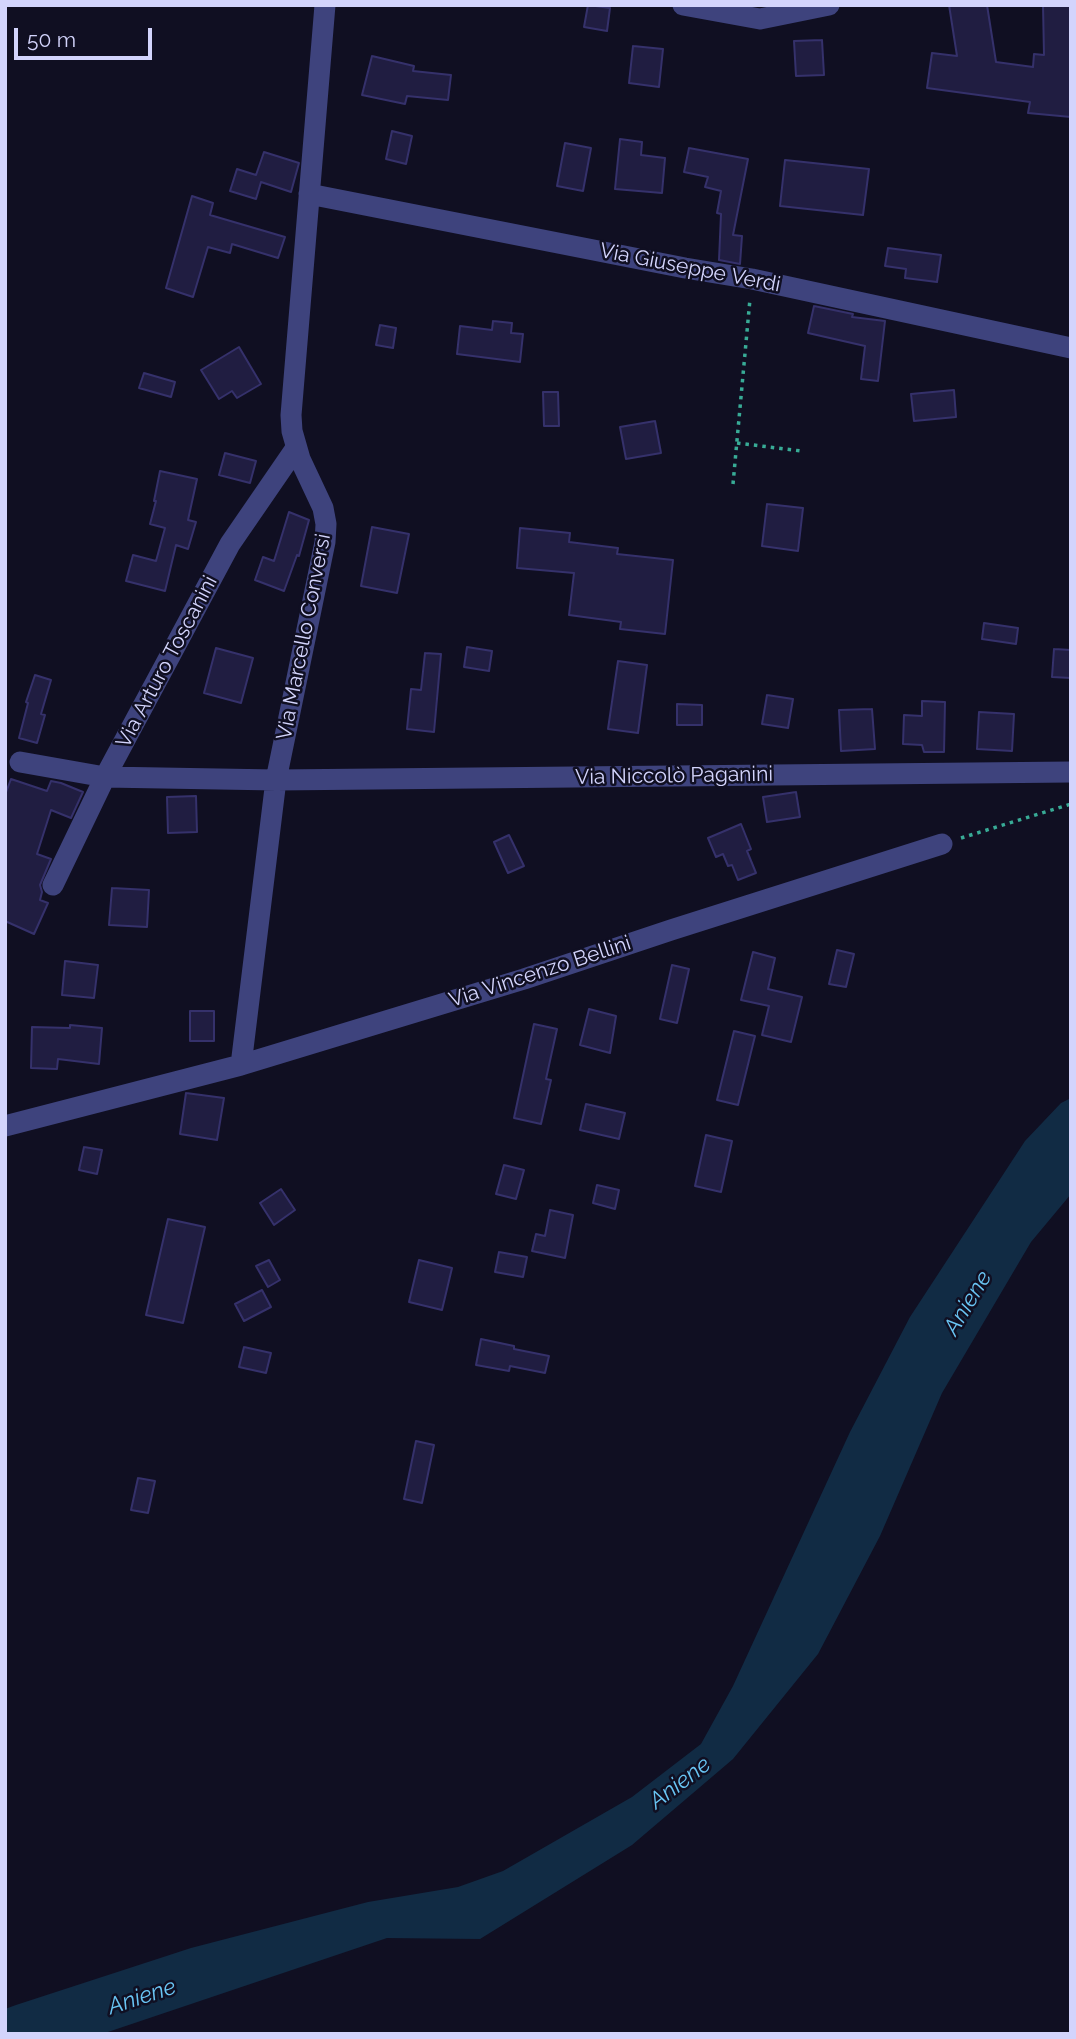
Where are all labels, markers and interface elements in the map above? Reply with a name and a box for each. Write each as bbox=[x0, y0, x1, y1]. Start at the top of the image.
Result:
scale bar bbox=[18, 14, 156, 58]
text: 50 m bbox=[27, 27, 76, 52]
street label: Via Giuseppe Verdi bbox=[597, 238, 783, 298]
street label: Via Marcello Conversi bbox=[272, 532, 336, 742]
street label: Via Arturo Toscanini bbox=[111, 572, 223, 752]
street label: Via Niccolò Paganini bbox=[575, 762, 773, 790]
street label: Via Vincenzo Bellini bbox=[446, 931, 634, 1013]
water label: Aniene bbox=[938, 1266, 998, 1340]
water label: Aniene bbox=[644, 1751, 716, 1815]
water label: Aniene bbox=[104, 1973, 180, 2021]

